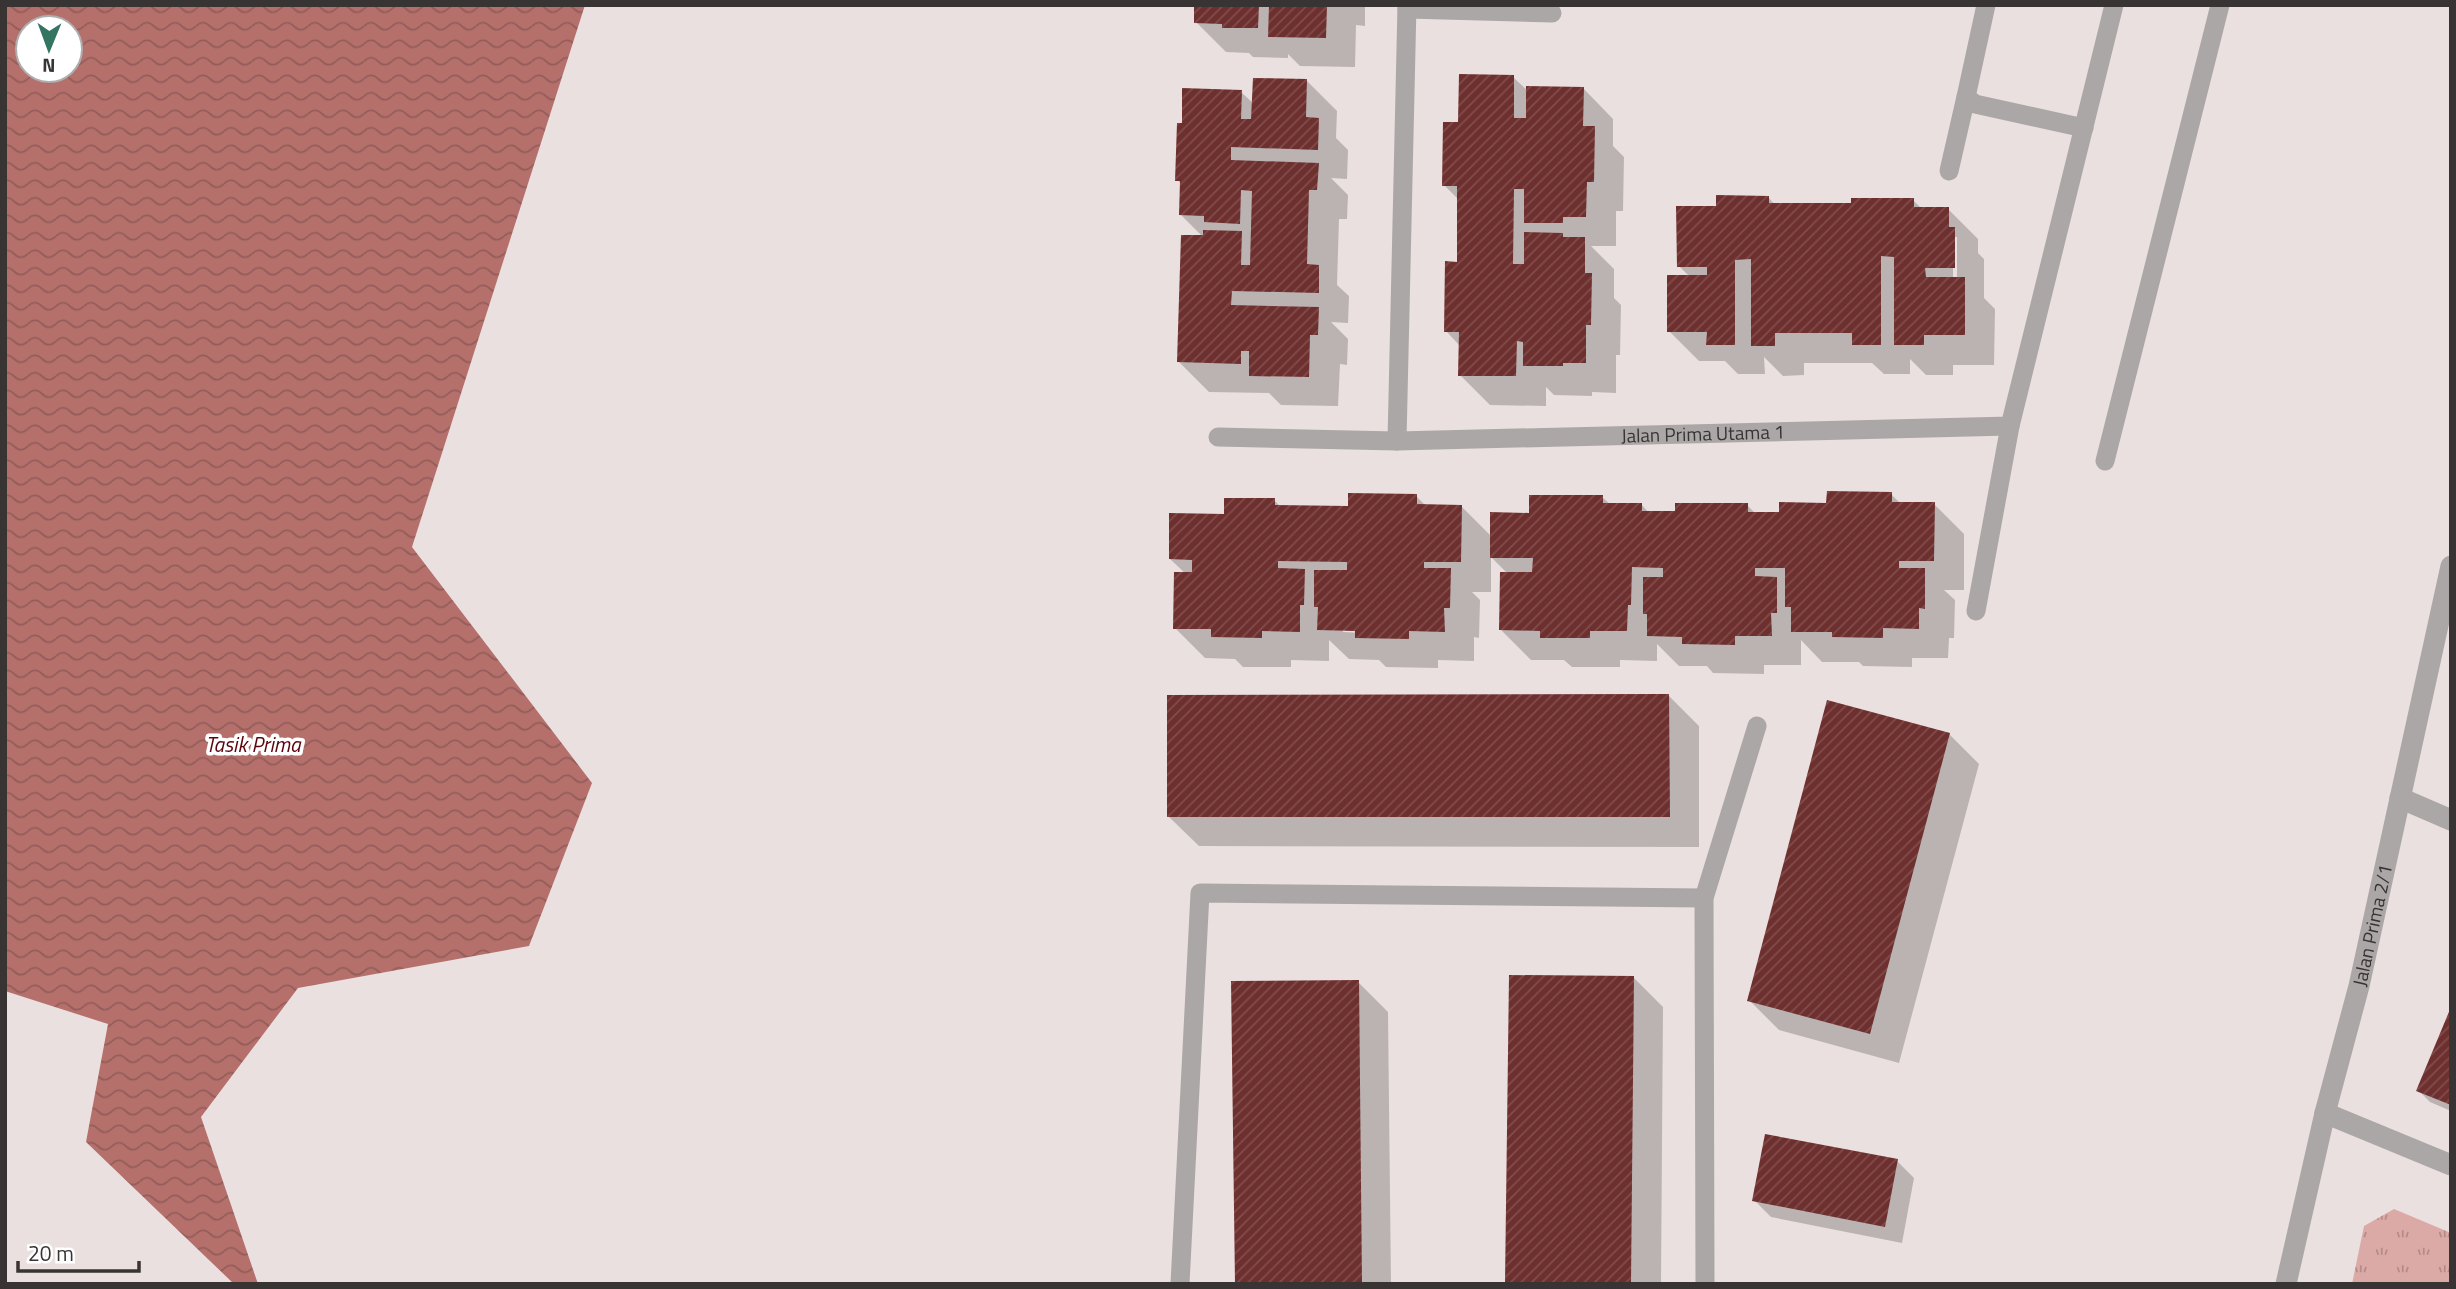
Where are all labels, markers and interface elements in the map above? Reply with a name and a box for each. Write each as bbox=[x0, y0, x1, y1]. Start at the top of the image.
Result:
north arrow bbox=[14, 14, 84, 84]
text: N bbox=[42, 52, 56, 81]
street label: Jalan Prima Utama 1 bbox=[1621, 417, 1785, 450]
water label: Tasik Prima bbox=[205, 728, 302, 760]
street label: Jalan Prima 2/1 bbox=[2344, 861, 2399, 989]
scale bar bbox=[18, 1230, 138, 1274]
text: 20 m bbox=[28, 1237, 74, 1269]

